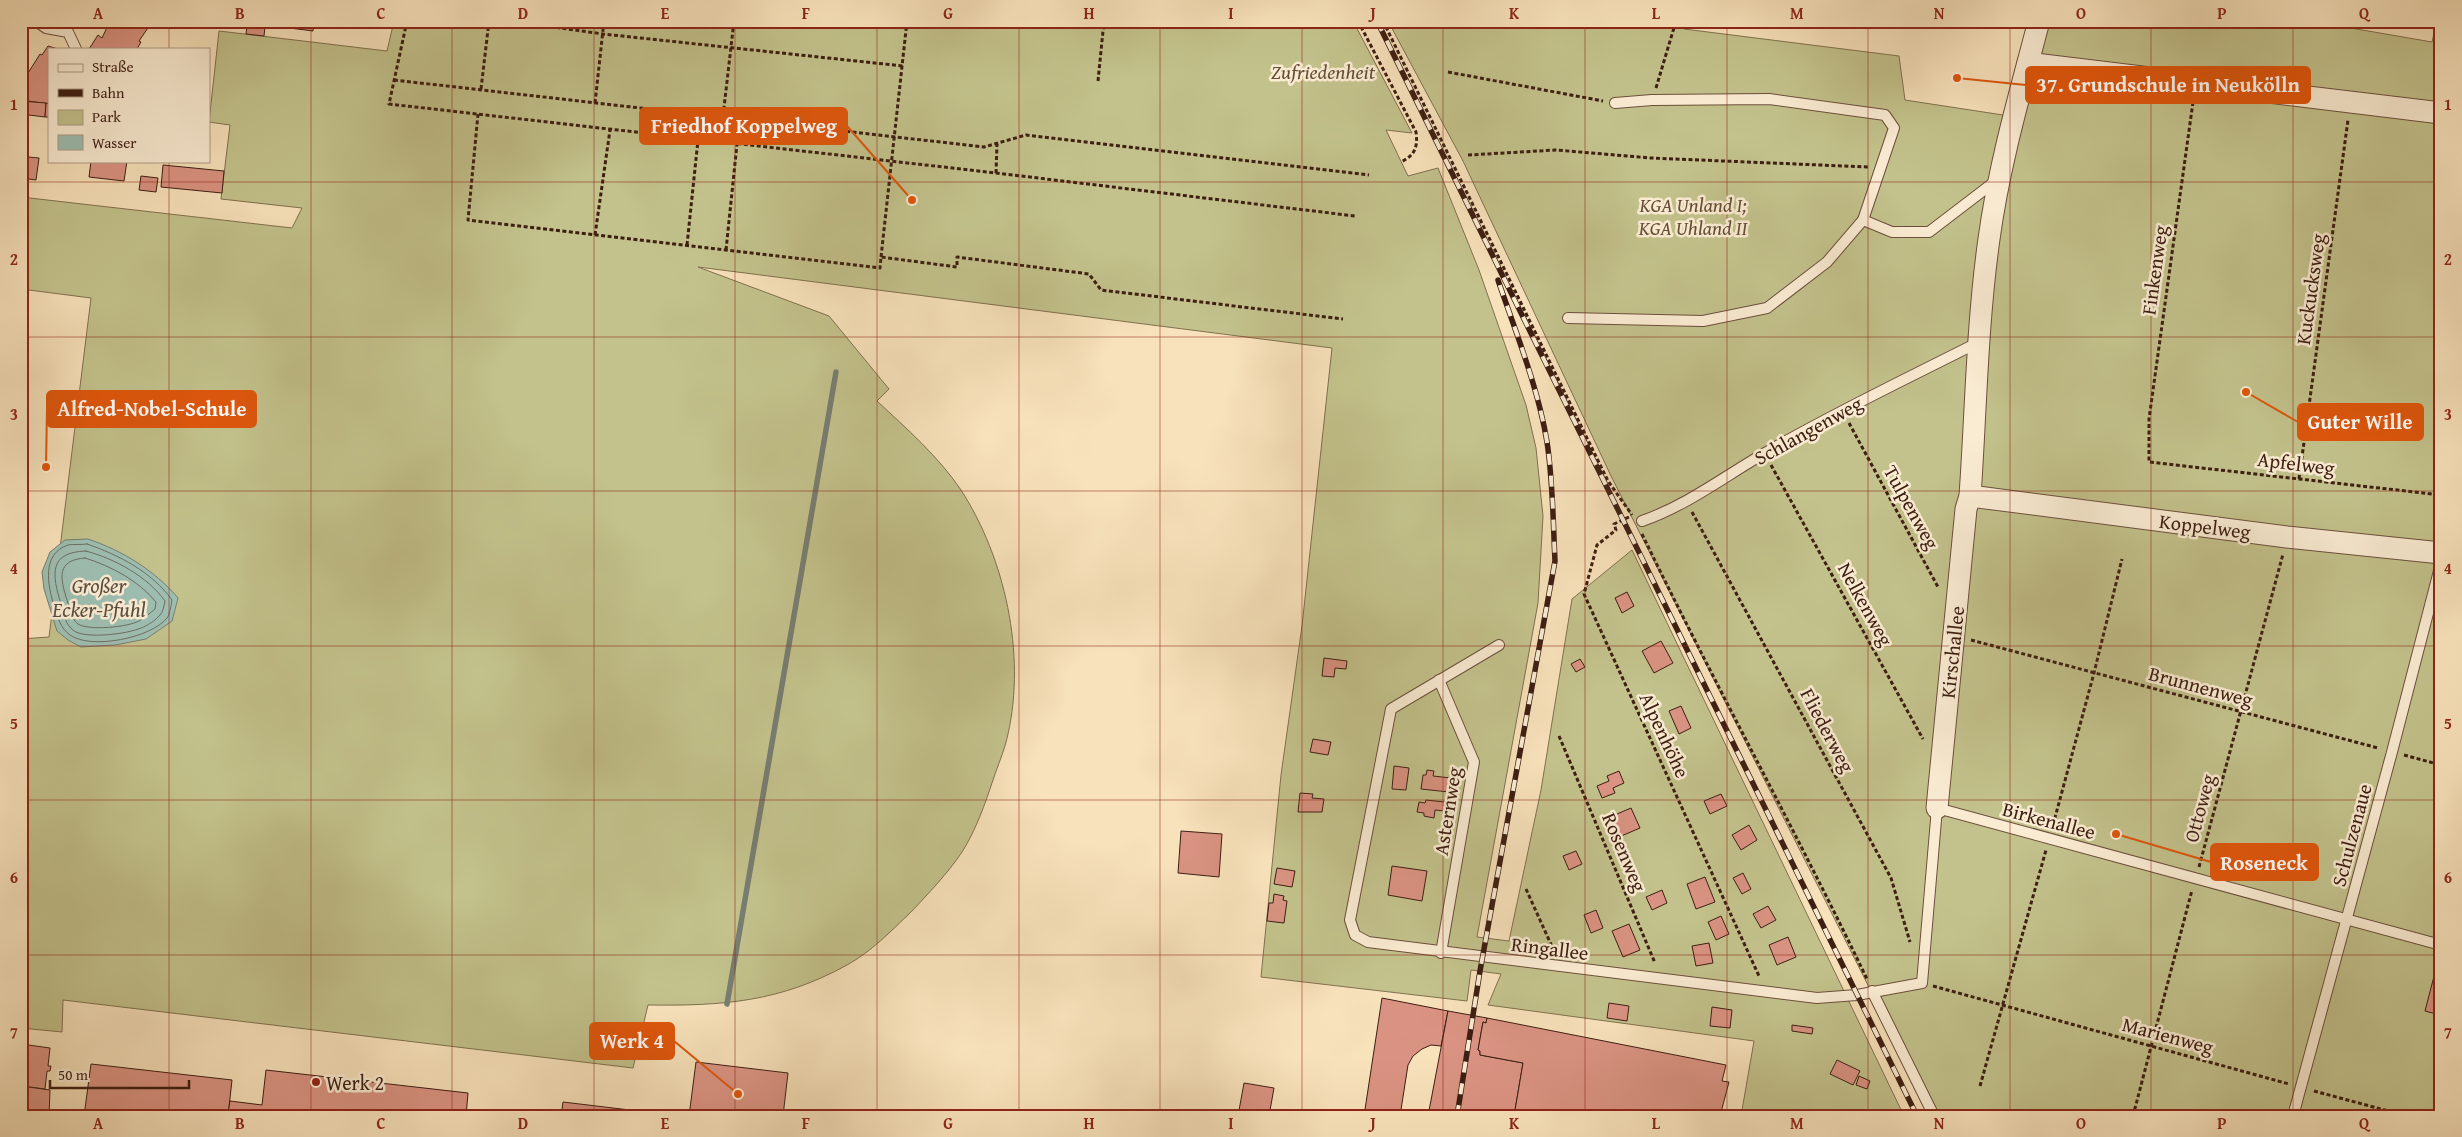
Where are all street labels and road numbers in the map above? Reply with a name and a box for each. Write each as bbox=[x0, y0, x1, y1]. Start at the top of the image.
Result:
street label: Finkenweg bbox=[2133, 223, 2175, 317]
street label: Kuckucksweg bbox=[2288, 231, 2332, 346]
street label: Schlangenweg bbox=[1749, 388, 1867, 472]
street label: Apfelweg bbox=[2256, 444, 2336, 482]
street label: Tulpenweg bbox=[1877, 460, 1947, 554]
street label: Koppelweg bbox=[2158, 506, 2252, 546]
street label: Nelkenweg bbox=[1831, 557, 1901, 651]
street label: Kirschallee bbox=[1933, 604, 1971, 700]
street label: Brunnenweg bbox=[2146, 658, 2256, 714]
street label: Fliederweg bbox=[1794, 683, 1862, 777]
street label: Alpenhöhe bbox=[1633, 688, 1697, 782]
street label: Asternweg bbox=[1426, 765, 1468, 857]
street label: Ottoweg bbox=[2176, 771, 2222, 845]
street label: Schulzenaue bbox=[2323, 781, 2379, 889]
street label: Birkenallee bbox=[1999, 794, 2099, 846]
street label: Rosenweg bbox=[1595, 808, 1655, 896]
street label: Ringallee bbox=[1510, 929, 1590, 967]
street label: Marienweg bbox=[2119, 1009, 2217, 1061]

